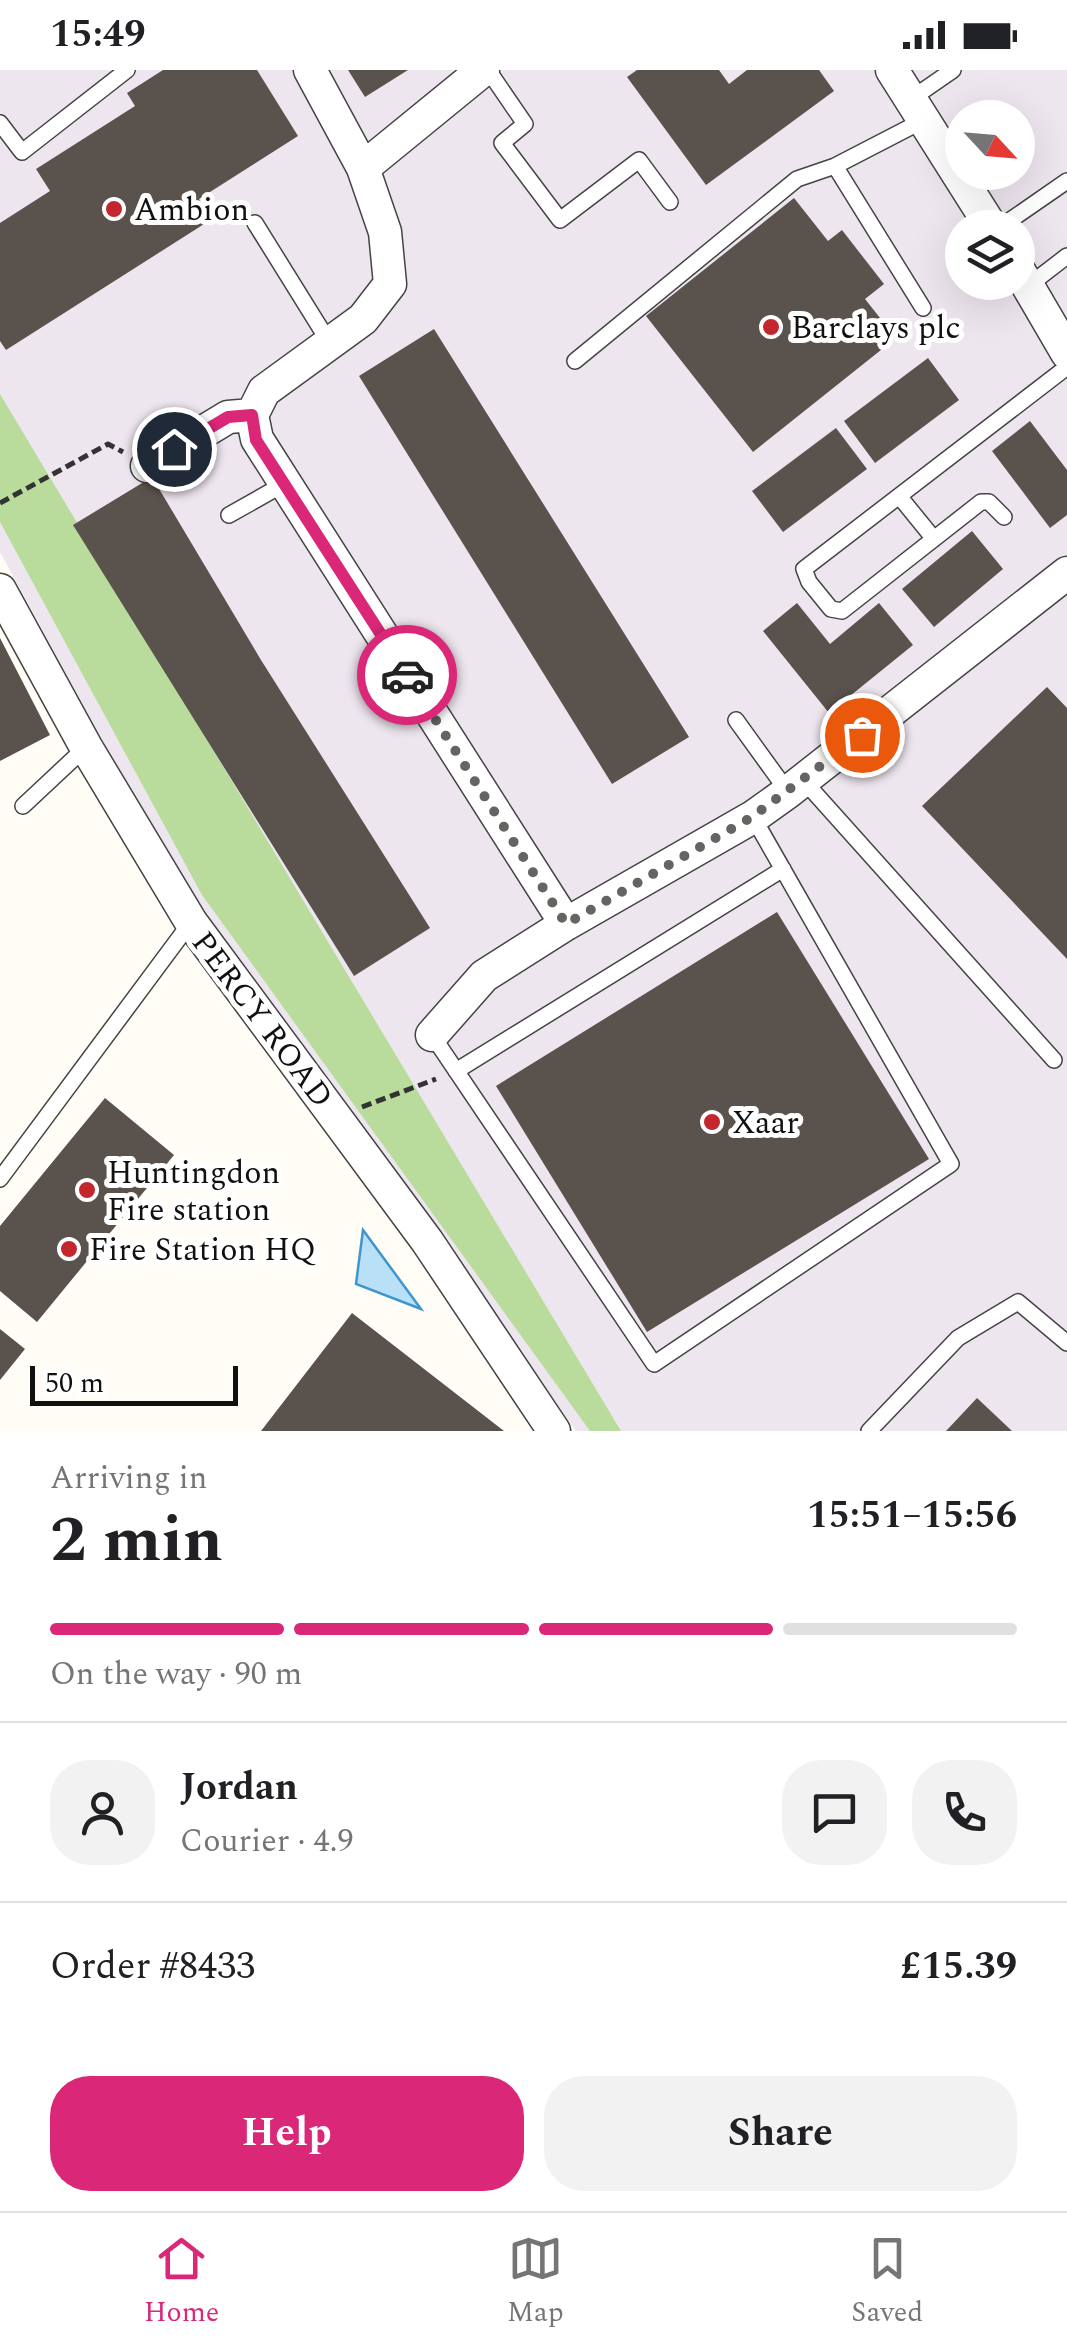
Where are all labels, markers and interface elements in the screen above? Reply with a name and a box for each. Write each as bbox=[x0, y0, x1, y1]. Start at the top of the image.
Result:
text: 15:49 bbox=[50, 6, 145, 64]
north arrow bbox=[945, 100, 1035, 190]
map controls bbox=[945, 100, 1035, 300]
place label: Ambion bbox=[134, 186, 249, 235]
marker: Ambion bbox=[103, 198, 125, 220]
button: layers bbox=[945, 210, 1035, 300]
place label: Barclays plc bbox=[791, 304, 961, 353]
marker: Barclays plc bbox=[760, 316, 782, 338]
pin bbox=[132, 407, 217, 492]
icon: home bbox=[147, 422, 202, 477]
courier bbox=[357, 625, 457, 725]
icon: car bbox=[380, 648, 435, 703]
pin bbox=[820, 693, 905, 778]
icon: bag bbox=[835, 708, 890, 763]
street label: PERCY ROAD bbox=[179, 921, 345, 1119]
place label: Xaar bbox=[732, 1099, 799, 1148]
marker: Xaar bbox=[701, 1111, 723, 1133]
place label: Huntingdon Fire station bbox=[107, 1149, 280, 1235]
marker: Huntingdon Fire station bbox=[76, 1179, 98, 1201]
place label: Fire Station HQ bbox=[89, 1226, 316, 1275]
marker: Fire Station HQ bbox=[58, 1238, 80, 1260]
scale bar bbox=[30, 1361, 238, 1406]
text: 50 m bbox=[45, 1362, 104, 1405]
text: Arriving in bbox=[50, 1454, 207, 1503]
text: 15:51–15:56 bbox=[807, 1487, 1017, 1545]
text: 2 min bbox=[50, 1491, 223, 1590]
text: On the way · 90 m bbox=[50, 1650, 302, 1699]
text: Jordan bbox=[180, 1759, 298, 1817]
button: person bbox=[50, 1760, 155, 1865]
button: chat bbox=[782, 1760, 887, 1865]
button: phone bbox=[912, 1760, 1017, 1865]
text: Courier · 4.9 bbox=[180, 1817, 353, 1866]
text: Order #8433 bbox=[50, 1938, 255, 1996]
text: £15.39 bbox=[900, 1938, 1017, 1996]
button: Help bbox=[50, 2076, 524, 2191]
button: Share bbox=[544, 2076, 1017, 2191]
tab: Home bbox=[144, 2231, 219, 2334]
tab: Map bbox=[507, 2231, 564, 2334]
tab: Saved bbox=[851, 2231, 923, 2334]

